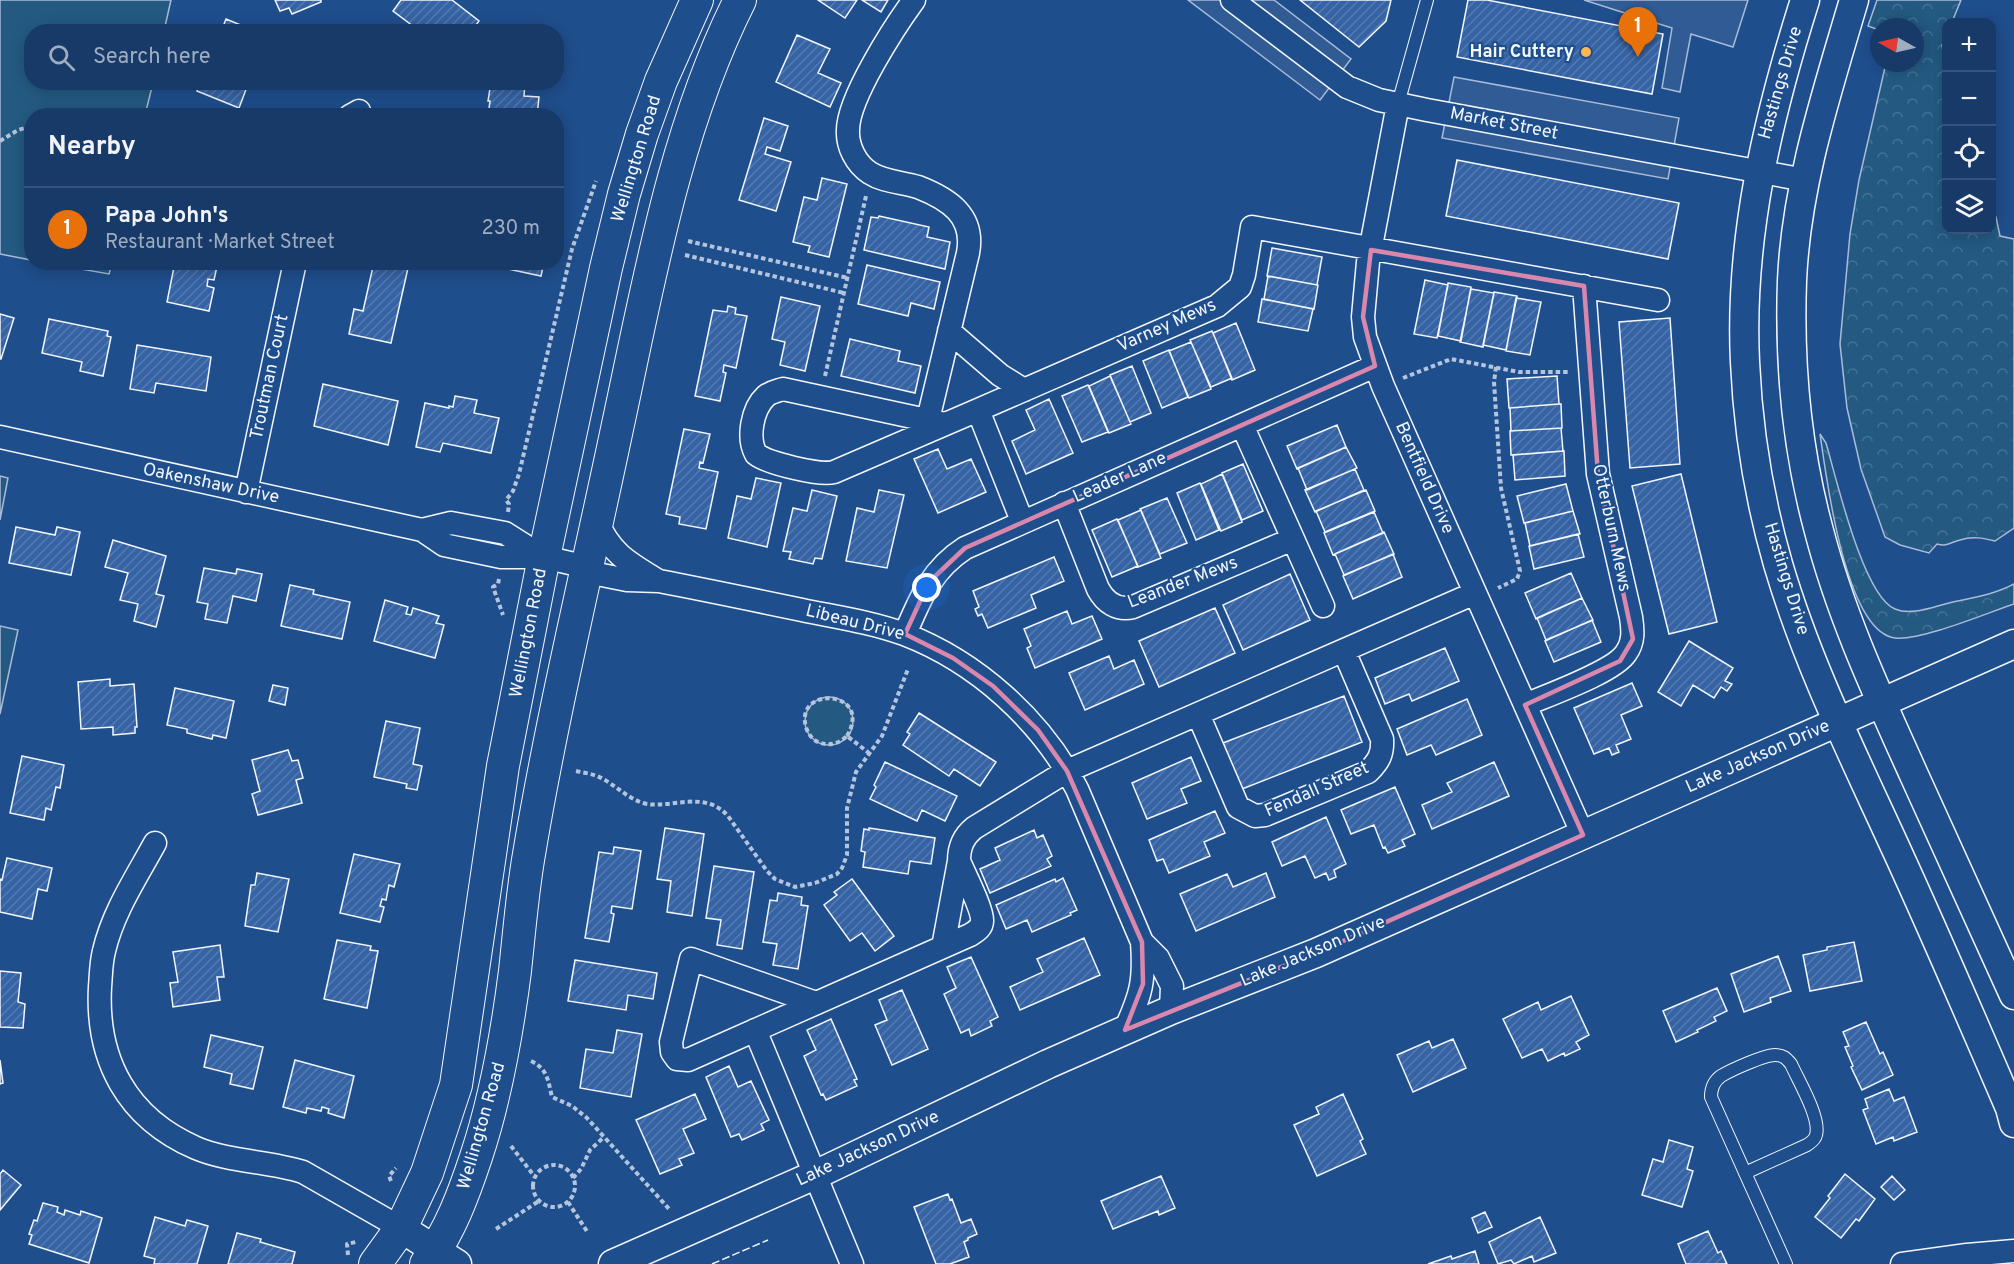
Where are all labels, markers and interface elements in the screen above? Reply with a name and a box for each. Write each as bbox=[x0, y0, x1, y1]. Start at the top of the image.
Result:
pin: 1 bbox=[1618, 8, 1658, 57]
north arrow bbox=[1870, 18, 1924, 72]
map controls bbox=[1942, 18, 1996, 234]
button: + bbox=[1942, 18, 1996, 72]
search box bbox=[24, 24, 564, 90]
street label: Hastings Drive bbox=[1754, 24, 1808, 142]
icon: search bbox=[45, 41, 78, 74]
place label: Hair Cuttery bbox=[1470, 41, 1574, 64]
text: Search here bbox=[93, 44, 211, 71]
marker: Hair Cuttery bbox=[1579, 45, 1593, 59]
button: − bbox=[1942, 72, 1996, 126]
street label: Wellington Road bbox=[607, 93, 667, 225]
street label: Market Street bbox=[1448, 102, 1560, 146]
button: locate bbox=[1942, 126, 1996, 180]
text: Nearby bbox=[48, 131, 136, 164]
button: layers bbox=[1942, 180, 1996, 234]
text: Papa John's bbox=[105, 203, 229, 230]
text: 1 bbox=[64, 216, 72, 242]
text: 230 m bbox=[481, 216, 540, 242]
text: Restaurant · Market Street bbox=[105, 230, 335, 256]
street label: Varney Mews bbox=[1114, 294, 1220, 358]
street label: Troutman Court bbox=[246, 312, 294, 442]
street label: Bentfield Drive bbox=[1389, 418, 1459, 538]
street label: Leader Lane bbox=[1069, 447, 1171, 509]
street label: Oakenshaw Drive bbox=[141, 458, 281, 510]
street label: Otterburn Mews bbox=[1586, 462, 1636, 594]
street label: Hastings Drive bbox=[1758, 520, 1814, 638]
street label: Leander Mews bbox=[1125, 551, 1241, 615]
street label: Wellington Road bbox=[505, 566, 553, 700]
your location bbox=[912, 573, 941, 602]
street label: Libeau Drive bbox=[803, 600, 907, 646]
street label: Lake Jackson Drive bbox=[1682, 715, 1834, 799]
street label: Fendall Street bbox=[1261, 757, 1373, 823]
street label: Lake Jackson Drive bbox=[1237, 911, 1389, 993]
street label: Wellington Road bbox=[453, 1060, 511, 1192]
street label: Lake Jackson Drive bbox=[793, 1106, 943, 1192]

